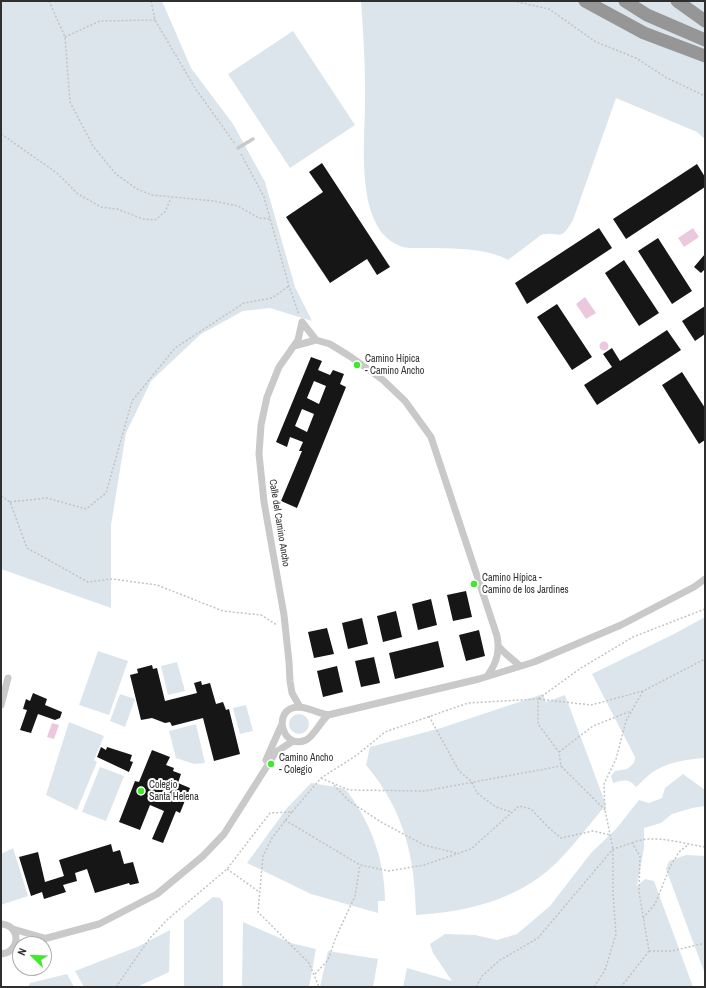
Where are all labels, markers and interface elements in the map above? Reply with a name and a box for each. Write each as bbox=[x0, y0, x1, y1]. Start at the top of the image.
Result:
place label: Camino Hípica - Camino Ancho bbox=[365, 353, 424, 376]
marker: Camino Hípica - Camino Ancho bbox=[352, 360, 362, 370]
street label: Calle del Camino Ancho bbox=[266, 478, 292, 568]
place label: Camino Hípica - Camino de los Jardines bbox=[482, 572, 569, 596]
marker: Camino Hípica - Camino de los Jardines bbox=[469, 579, 479, 589]
place label: Camino Ancho - Colegio bbox=[279, 752, 333, 776]
marker: Camino Ancho - Colegio bbox=[266, 759, 276, 769]
place label: Colegio Santa Helena bbox=[149, 779, 199, 802]
marker: Colegio Santa Helena bbox=[136, 786, 146, 796]
north arrow bbox=[12, 936, 52, 976]
text: N bbox=[14, 946, 30, 957]

